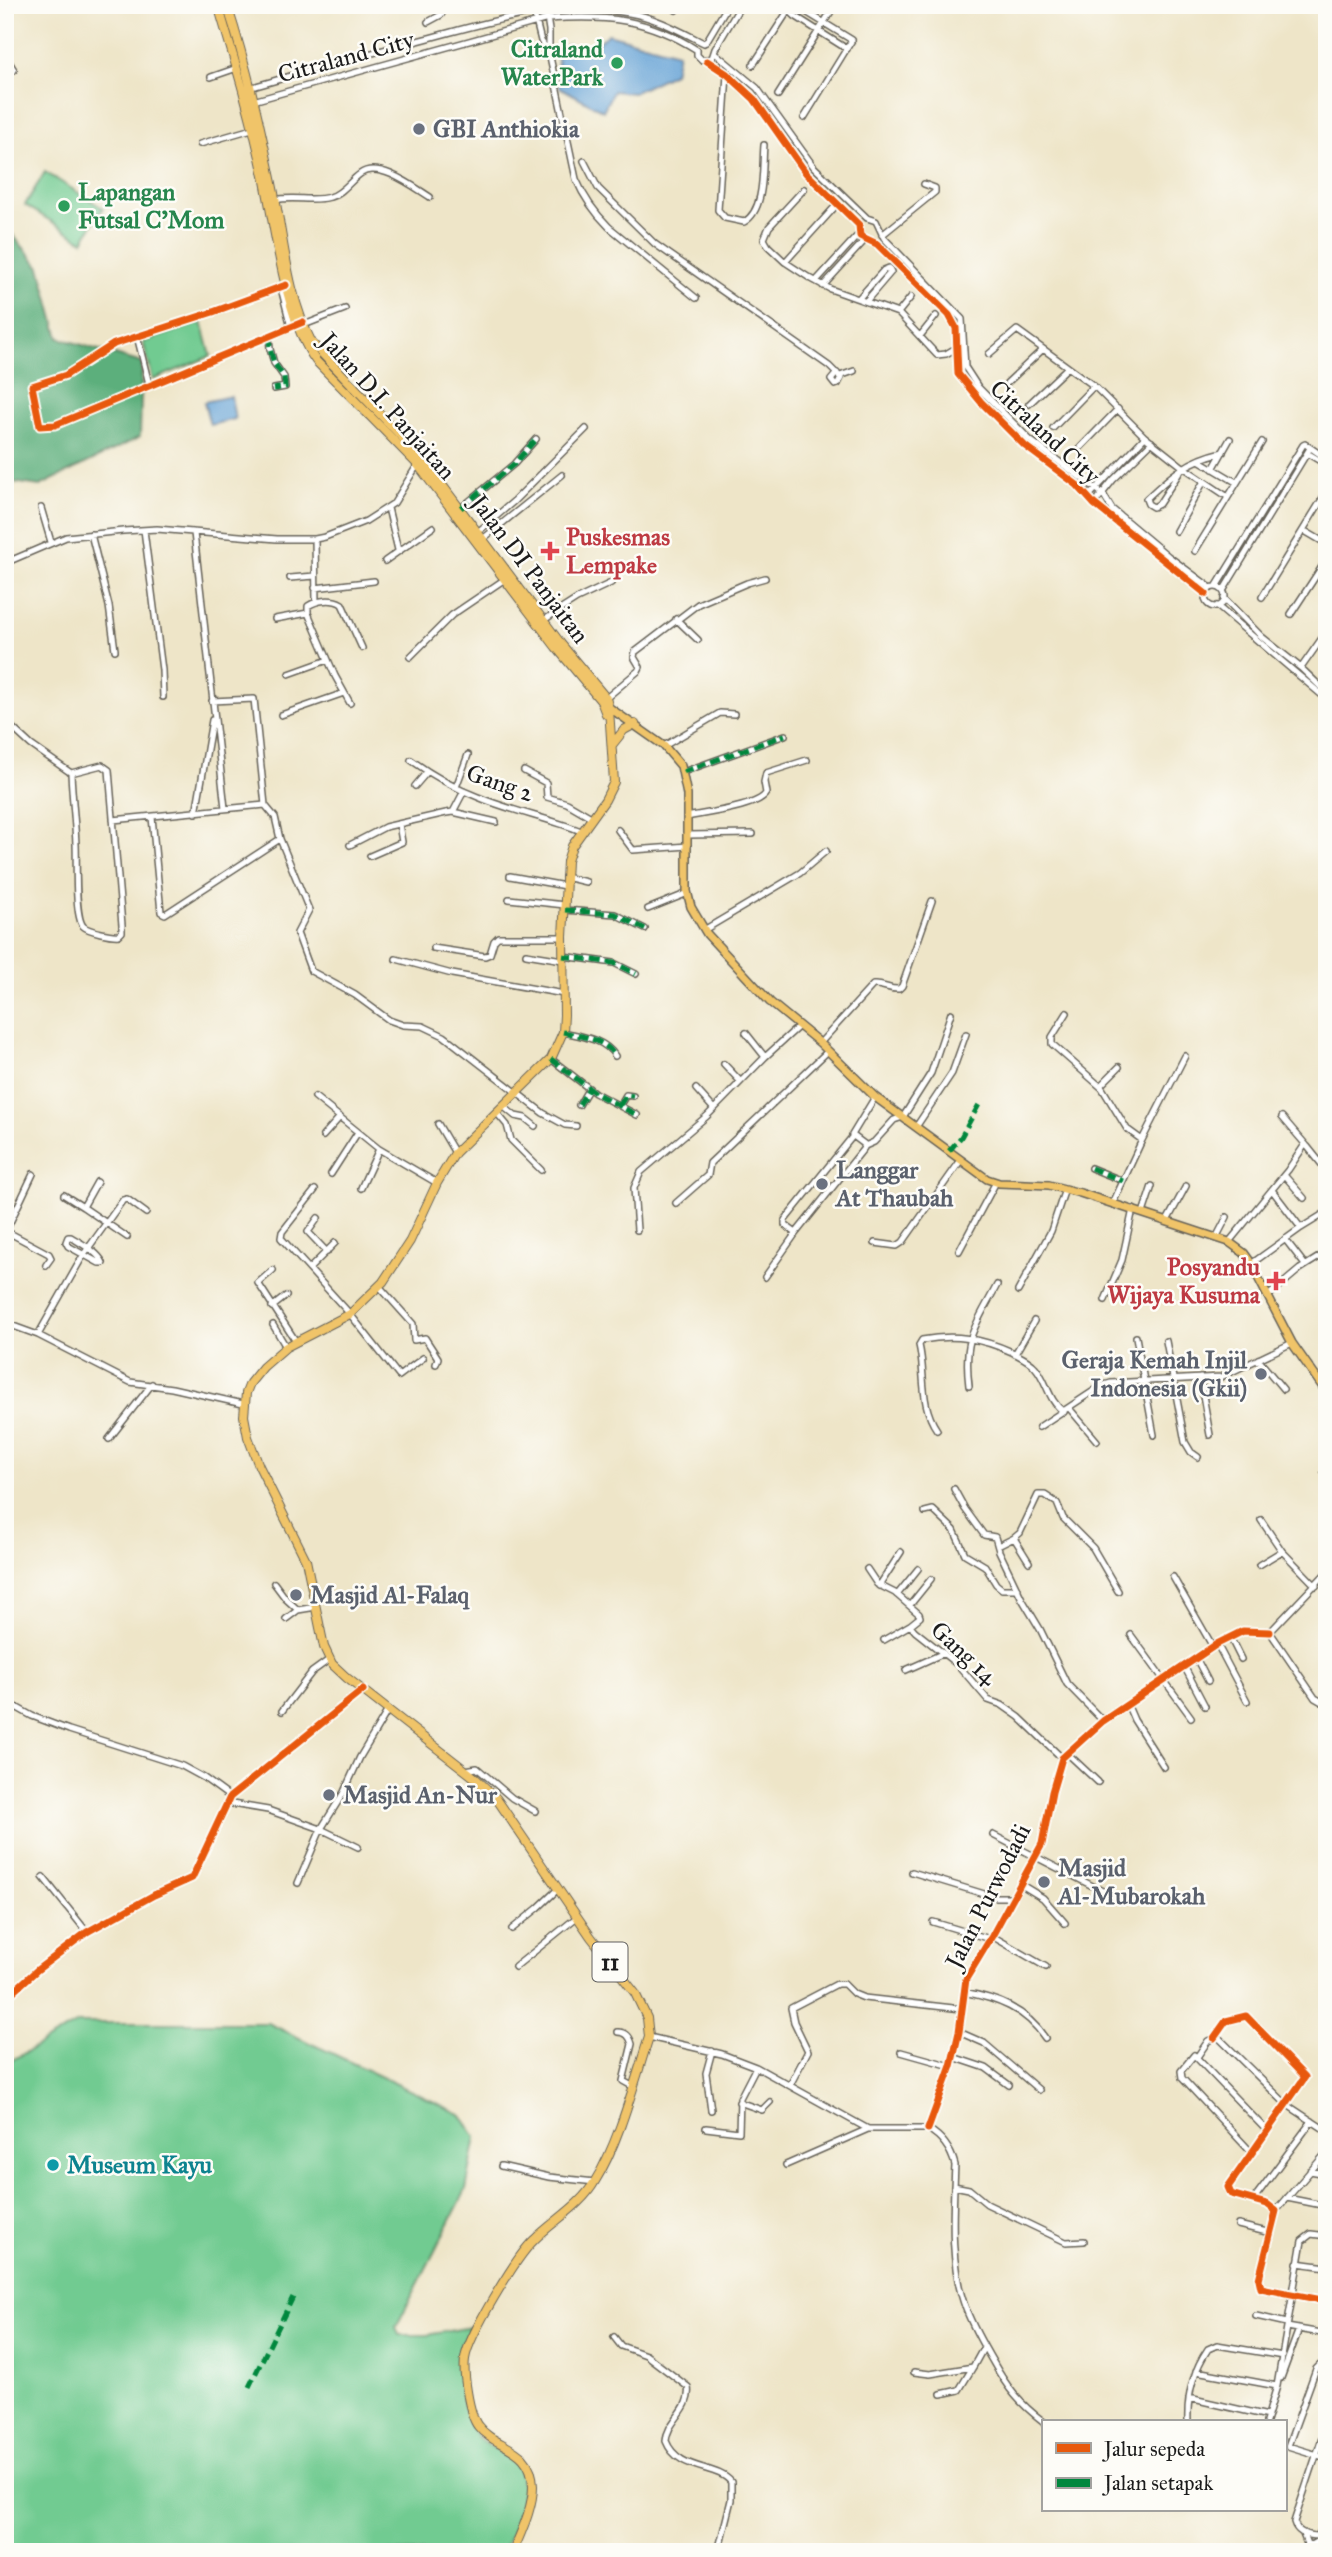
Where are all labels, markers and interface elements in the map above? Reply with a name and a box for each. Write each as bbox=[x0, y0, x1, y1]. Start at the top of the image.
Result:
street label: Citraland City bbox=[275, 24, 418, 90]
place label: Citraland WaterPark bbox=[501, 34, 604, 92]
marker: Citraland WaterPark bbox=[609, 55, 625, 71]
place label: GBI Anthiokia bbox=[433, 114, 580, 144]
marker: GBI Anthiokia bbox=[411, 121, 427, 137]
place label: Lapangan Futsal C'Mom bbox=[78, 177, 225, 235]
marker: Lapangan Futsal C'Mom bbox=[56, 198, 72, 214]
street label: Jalan D.I. Panjaitan bbox=[312, 324, 462, 486]
street label: Citraland City bbox=[984, 373, 1107, 491]
street label: Jalan DI Panjaitan bbox=[462, 486, 596, 649]
place label: Puskesmas Lempake bbox=[566, 522, 670, 580]
marker: Puskesmas Lempake bbox=[540, 541, 560, 561]
street label: Gang 2 bbox=[463, 758, 538, 808]
place label: Langgar At Thaubah bbox=[834, 1155, 954, 1213]
marker: Langgar At Thaubah bbox=[814, 1176, 830, 1192]
place label: Posyandu Wijaya Kusuma bbox=[1107, 1252, 1261, 1310]
marker: Posyandu Wijaya Kusuma bbox=[1266, 1271, 1286, 1291]
place label: Geraja Kemah Injil Indonesia (Gkii) bbox=[1061, 1345, 1247, 1403]
marker: Geraja Kemah Injil Indonesia (Gkii) bbox=[1253, 1366, 1269, 1382]
place label: Masjid Al-Falaq bbox=[310, 1580, 471, 1610]
marker: Masjid Al-Falaq bbox=[288, 1587, 304, 1603]
street label: Gang 14 bbox=[925, 1615, 1004, 1692]
place label: Masjid An-Nur bbox=[343, 1780, 498, 1810]
marker: Masjid An-Nur bbox=[321, 1787, 337, 1803]
street label: Jalan Purwodadi bbox=[937, 1818, 1038, 1976]
place label: Masjid Al-Mubarokah bbox=[1056, 1853, 1206, 1911]
marker: Masjid Al-Mubarokah bbox=[1036, 1874, 1052, 1890]
road number: 11 bbox=[592, 1942, 628, 1982]
place label: Museum Kayu bbox=[67, 2150, 212, 2180]
marker: Museum Kayu bbox=[45, 2157, 61, 2173]
legend bbox=[1042, 2420, 1286, 2512]
text: Jalur sepeda bbox=[1102, 2436, 1205, 2462]
text: Jalan setapak bbox=[1102, 2470, 1213, 2496]

